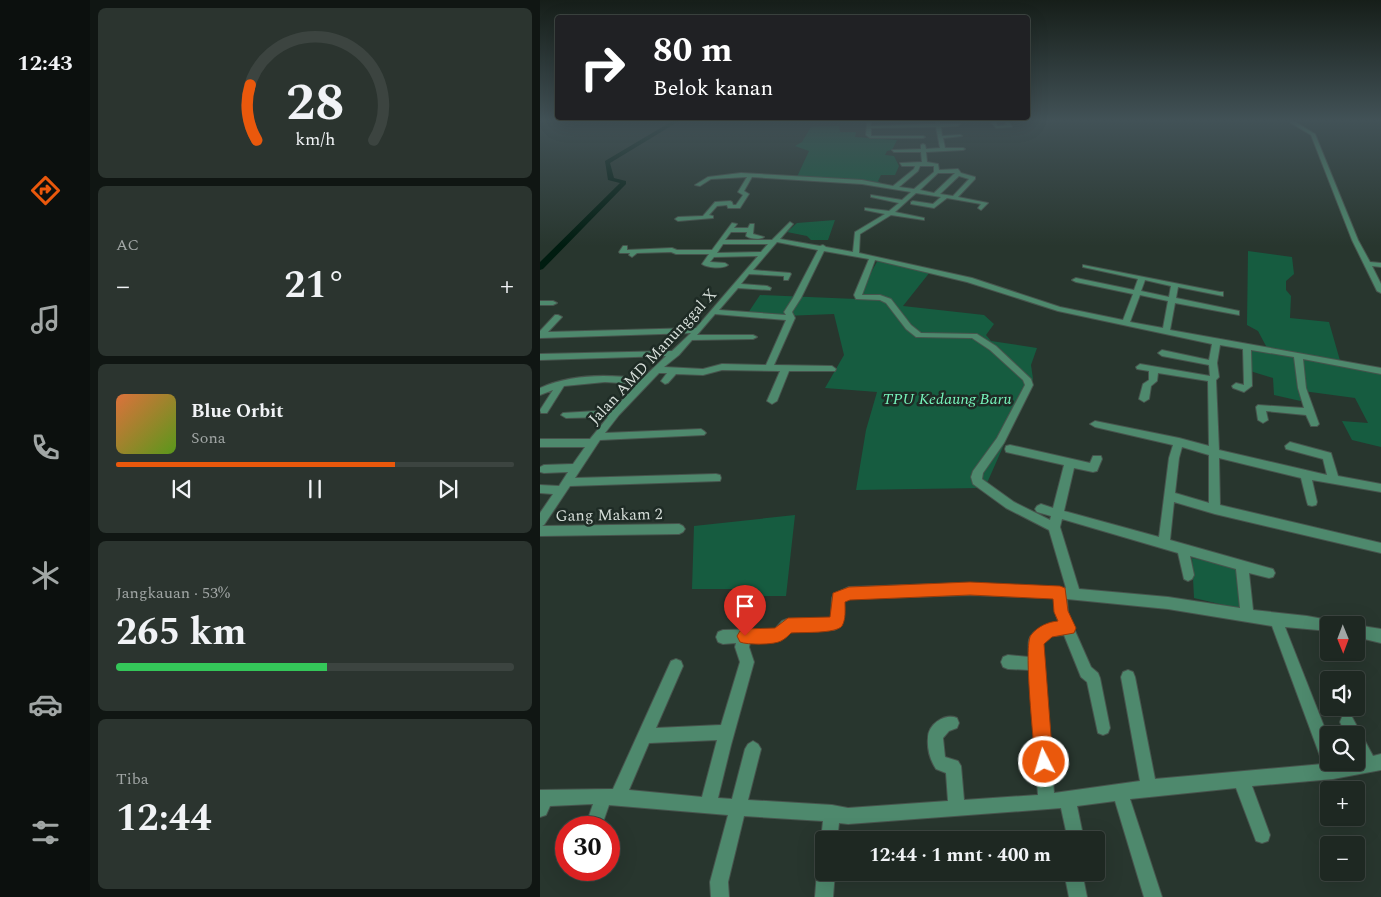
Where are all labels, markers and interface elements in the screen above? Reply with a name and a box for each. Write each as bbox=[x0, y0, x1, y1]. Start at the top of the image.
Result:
text: 80 m bbox=[653, 24, 733, 77]
icon: right bbox=[570, 35, 635, 100]
text: 12:43 bbox=[17, 47, 73, 80]
text: 28 bbox=[286, 64, 344, 143]
text: Belok kanan bbox=[653, 72, 773, 105]
text: km/h bbox=[295, 126, 335, 153]
icon: directions bbox=[28, 173, 63, 208]
text: AC bbox=[116, 233, 139, 257]
text: 21° bbox=[284, 257, 346, 315]
text: − bbox=[116, 265, 130, 308]
text: + bbox=[500, 265, 514, 308]
street label: Jalan AMD Manunggal X bbox=[583, 283, 723, 430]
icon: music bbox=[28, 302, 63, 337]
park label: TPU Kedaung Baru bbox=[882, 387, 1012, 411]
text: Blue Orbit bbox=[191, 397, 284, 426]
text: Sona bbox=[191, 426, 226, 450]
icon: phone bbox=[28, 430, 63, 465]
icon: previous bbox=[168, 475, 196, 503]
icon: pause bbox=[301, 475, 329, 503]
icon: next bbox=[434, 475, 462, 503]
street label: Gang Makam 2 bbox=[555, 502, 663, 528]
icon: climate bbox=[28, 558, 63, 593]
text: Jangkauan · 53% bbox=[116, 581, 230, 605]
pin bbox=[724, 585, 766, 636]
icon: arrive bbox=[731, 592, 759, 620]
text: 265 km bbox=[116, 604, 247, 662]
north arrow bbox=[1320, 616, 1365, 661]
map controls bbox=[1320, 616, 1365, 881]
button: sound bbox=[1320, 671, 1365, 716]
icon: car bbox=[28, 687, 63, 722]
button: search bbox=[1320, 726, 1365, 771]
position arrow bbox=[1017, 735, 1069, 787]
text: Tiba bbox=[116, 767, 149, 791]
button: + bbox=[1320, 781, 1365, 826]
text: 12:44 bbox=[116, 790, 211, 848]
icon: filters bbox=[28, 815, 63, 850]
speed limit sign: 30 bbox=[555, 816, 620, 881]
button: − bbox=[1320, 836, 1365, 881]
text: 12:44 · 1 mnt · 400 m bbox=[869, 841, 1051, 870]

